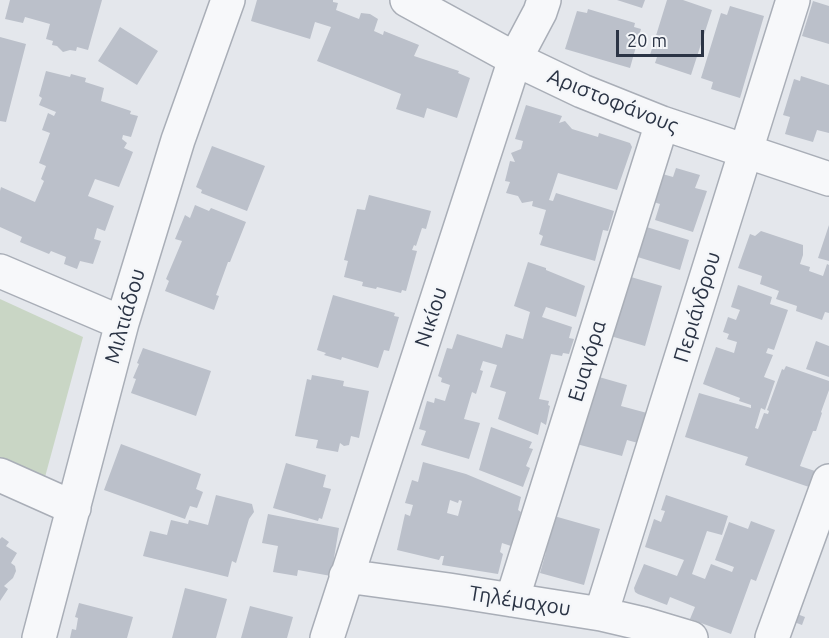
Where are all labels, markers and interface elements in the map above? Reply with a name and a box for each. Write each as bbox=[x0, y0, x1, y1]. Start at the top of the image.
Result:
scale bar bbox=[619, 18, 708, 56]
text: 20 m bbox=[627, 30, 667, 50]
street label: Αριστοφάνους bbox=[544, 63, 682, 139]
street label: Περιάνδρου bbox=[668, 249, 726, 365]
street label: Μιλτιάδου bbox=[99, 265, 151, 367]
street label: Νικίου bbox=[409, 284, 453, 350]
street label: Ευαγόρα bbox=[563, 317, 611, 405]
street label: Τηλέμαχου bbox=[467, 581, 573, 621]

